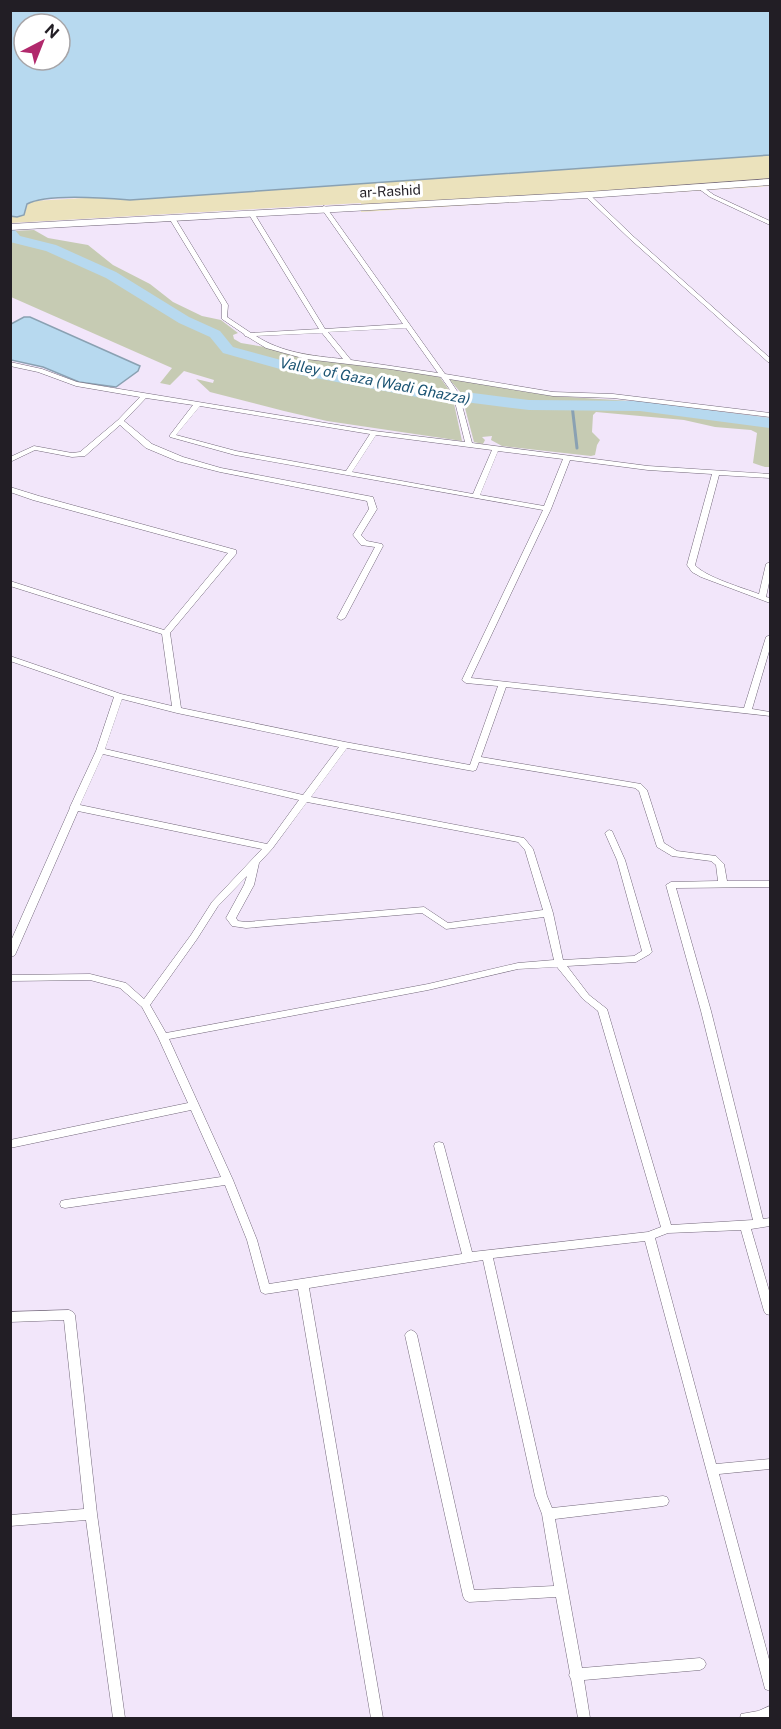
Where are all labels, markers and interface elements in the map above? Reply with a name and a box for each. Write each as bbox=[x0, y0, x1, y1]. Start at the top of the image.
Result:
north arrow bbox=[12, 12, 72, 72]
text: N bbox=[41, 20, 63, 42]
street label: ar-Rashid bbox=[359, 181, 421, 201]
water label: Valley of Gaza (Wadi Ghazza) bbox=[278, 354, 472, 407]

